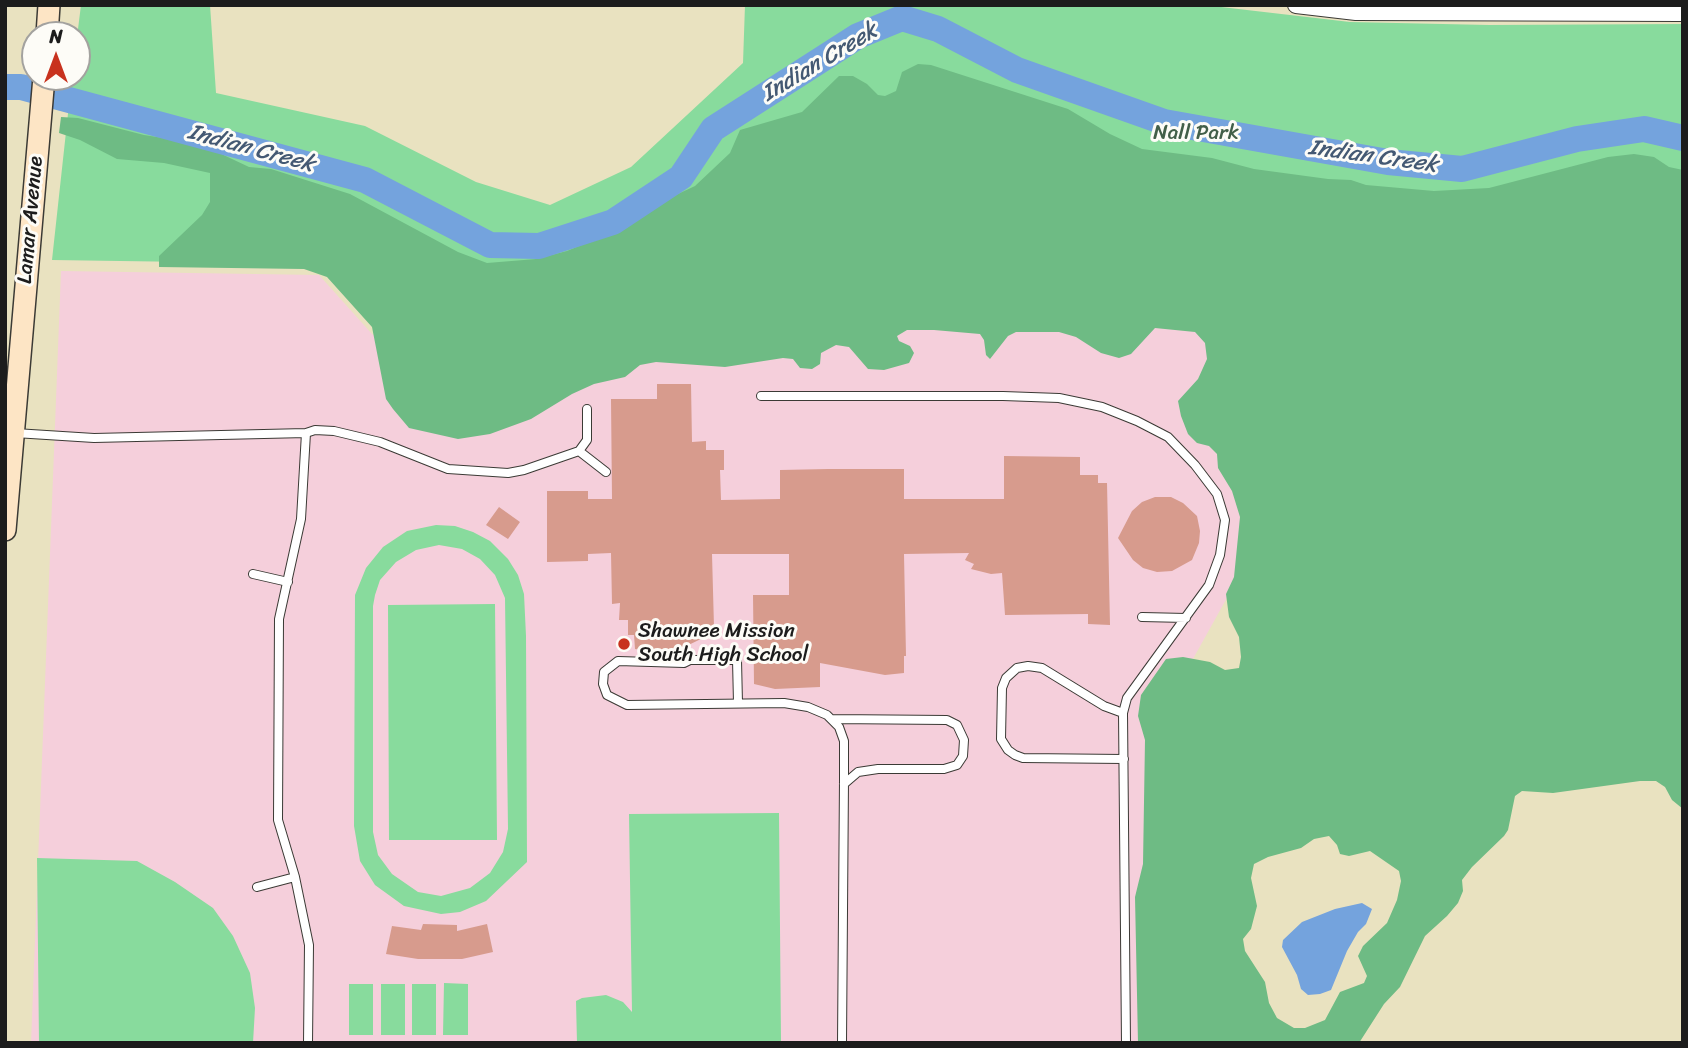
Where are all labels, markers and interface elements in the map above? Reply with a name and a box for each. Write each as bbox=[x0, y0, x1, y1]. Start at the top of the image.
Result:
water label: Indian Creek bbox=[757, 18, 883, 108]
text: N bbox=[49, 20, 63, 53]
north arrow bbox=[21, 21, 91, 91]
water label: Indian Creek bbox=[185, 119, 317, 179]
park label: Nall Park bbox=[1153, 121, 1239, 147]
water label: Indian Creek bbox=[1307, 134, 1439, 180]
street label: Lamar Avenue bbox=[13, 155, 49, 285]
place label: Shawnee Mission South High School bbox=[638, 619, 808, 669]
marker: Shawnee Mission South High School bbox=[616, 636, 632, 652]

